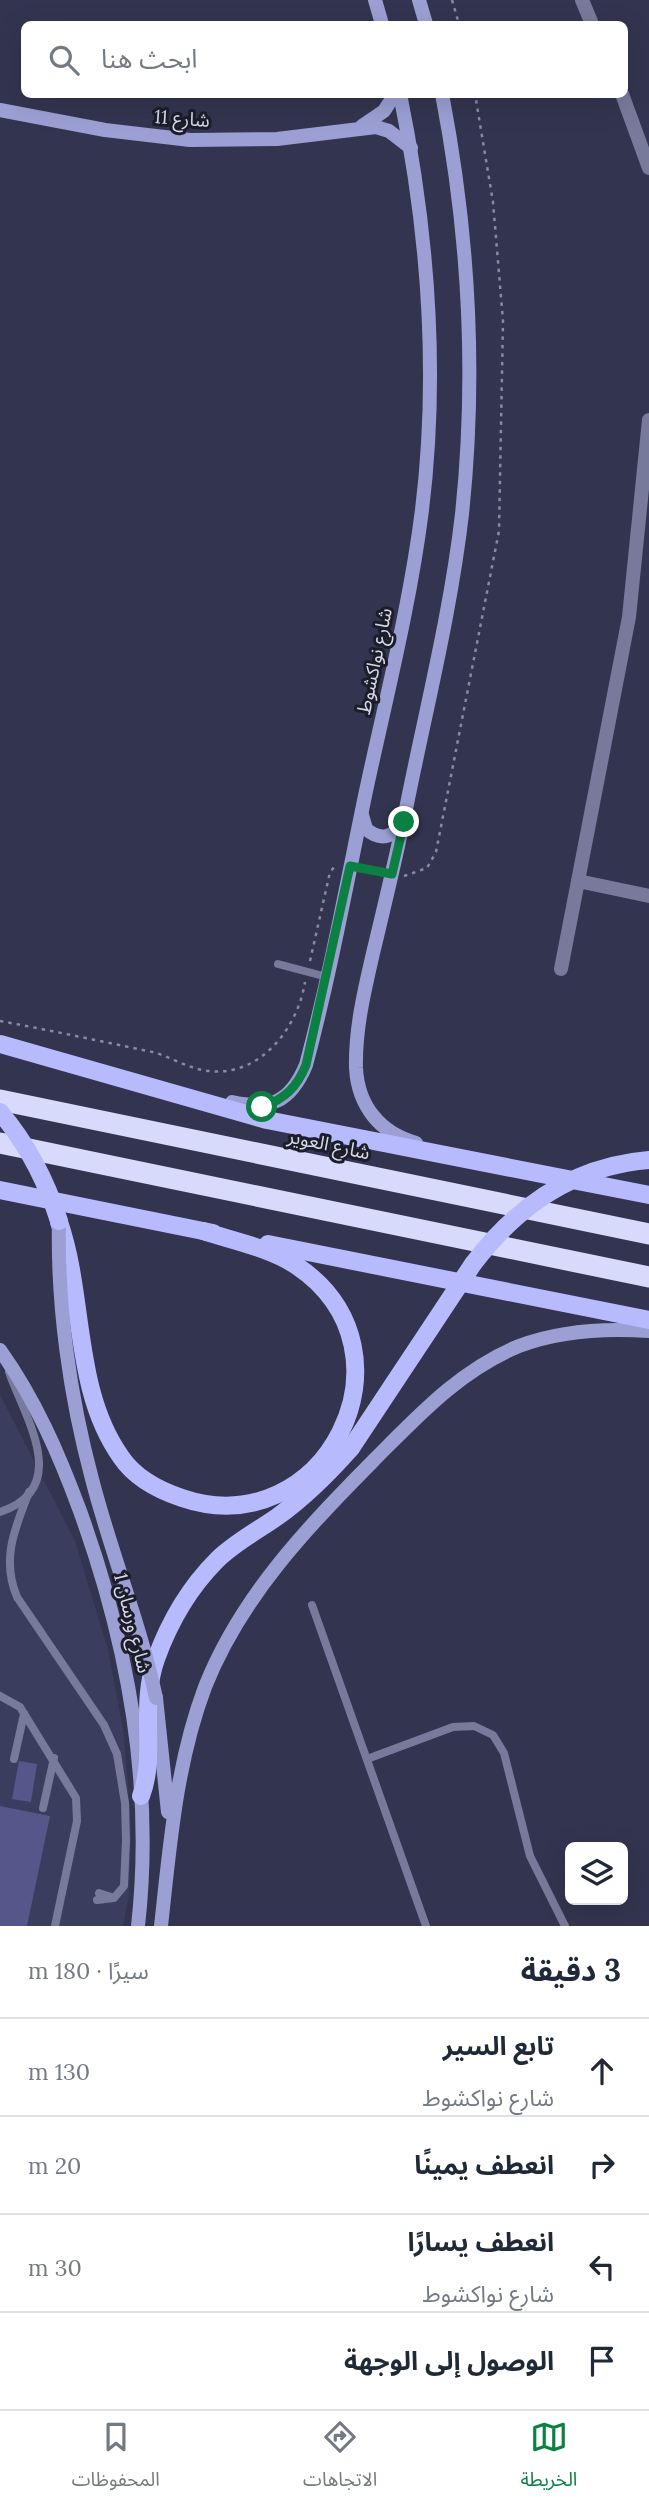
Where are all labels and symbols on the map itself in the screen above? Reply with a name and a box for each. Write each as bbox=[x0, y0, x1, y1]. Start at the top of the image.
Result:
street label: شارع 11 bbox=[153, 104, 211, 134]
street label: شارع نواكشوط bbox=[351, 605, 399, 717]
route end bbox=[388, 806, 419, 837]
route start bbox=[246, 1091, 277, 1122]
street label: شارع العوير bbox=[284, 1123, 372, 1166]
street label: شارع ورسان 1 bbox=[107, 1570, 157, 1676]

